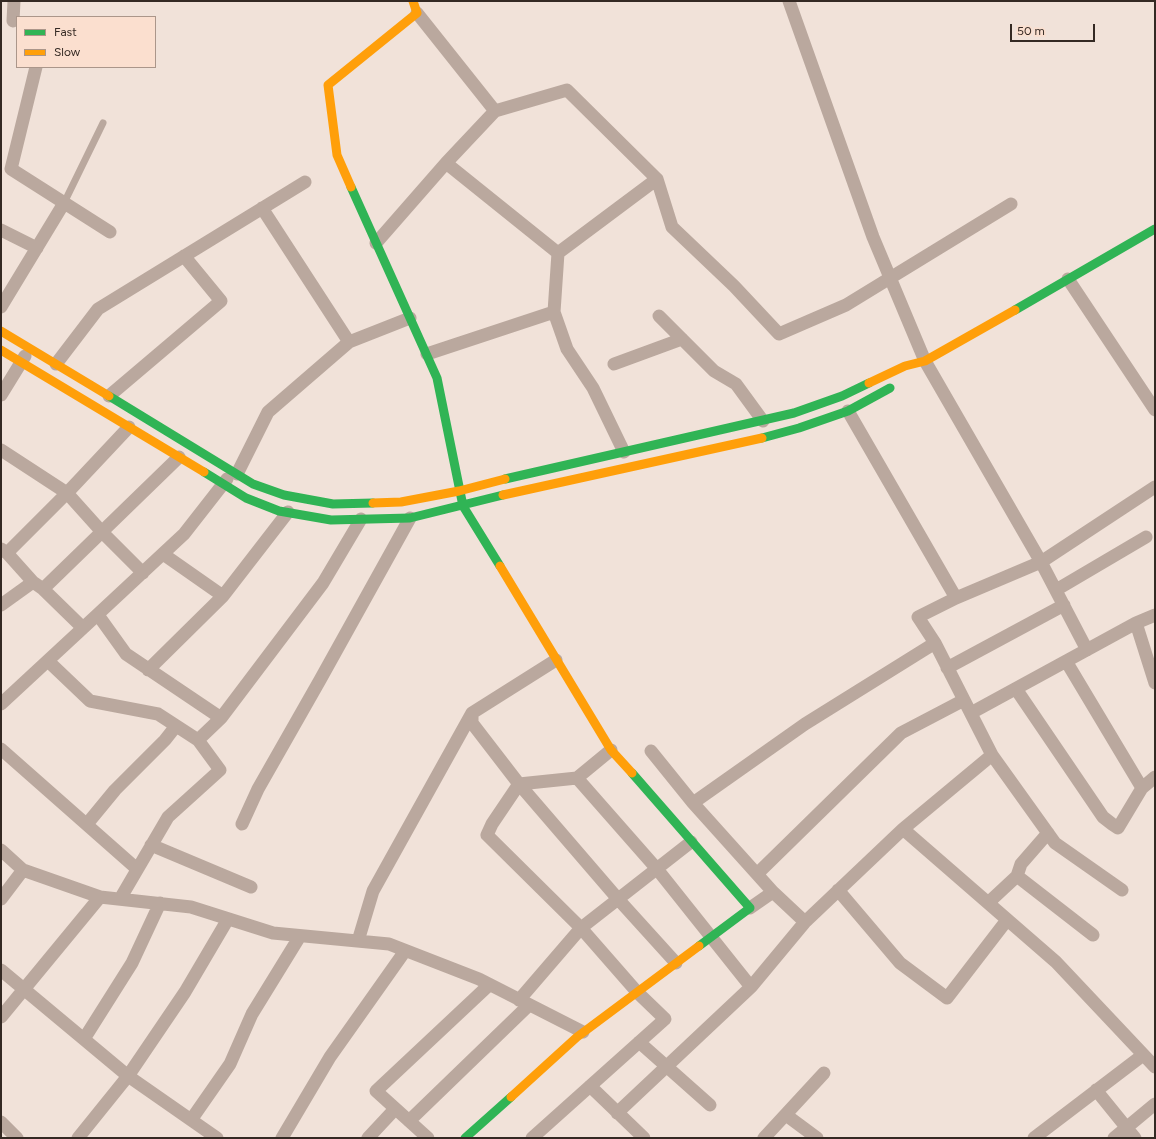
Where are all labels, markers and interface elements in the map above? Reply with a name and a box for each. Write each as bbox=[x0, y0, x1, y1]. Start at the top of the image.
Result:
legend bbox=[16, 16, 156, 68]
scale bar bbox=[1012, 16, 1097, 42]
text: 50 m bbox=[1017, 24, 1045, 38]
text: Fast bbox=[54, 25, 77, 39]
text: Slow bbox=[54, 45, 80, 59]

